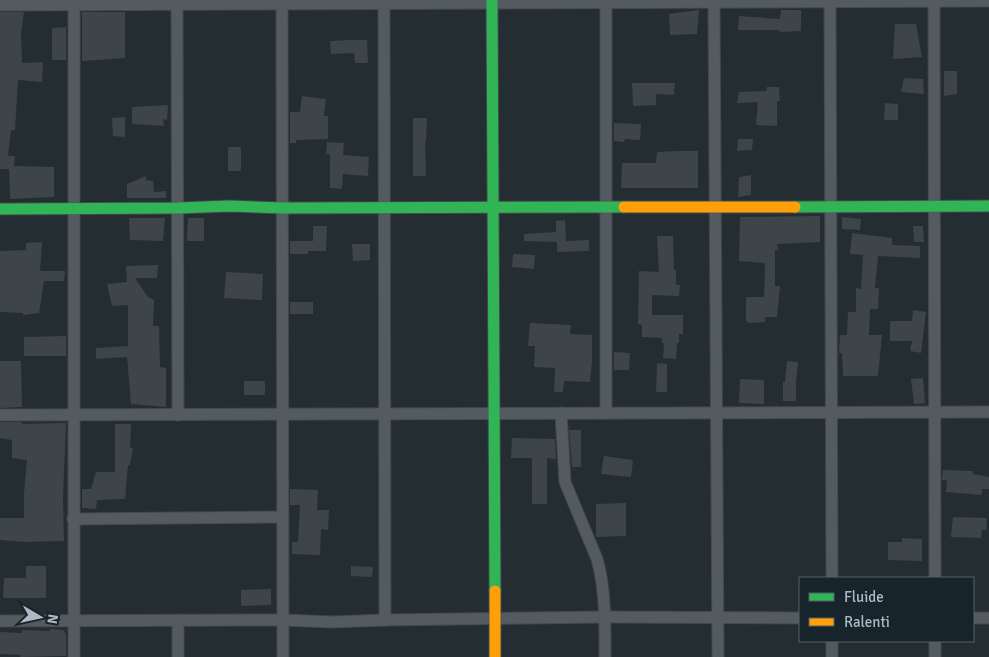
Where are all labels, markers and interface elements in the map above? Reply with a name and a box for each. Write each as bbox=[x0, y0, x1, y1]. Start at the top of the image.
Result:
legend bbox=[799, 577, 974, 642]
text: Fluide bbox=[844, 588, 884, 606]
north arrow bbox=[15, 592, 65, 642]
text: N bbox=[43, 613, 62, 625]
text: Ralenti bbox=[844, 613, 890, 631]

